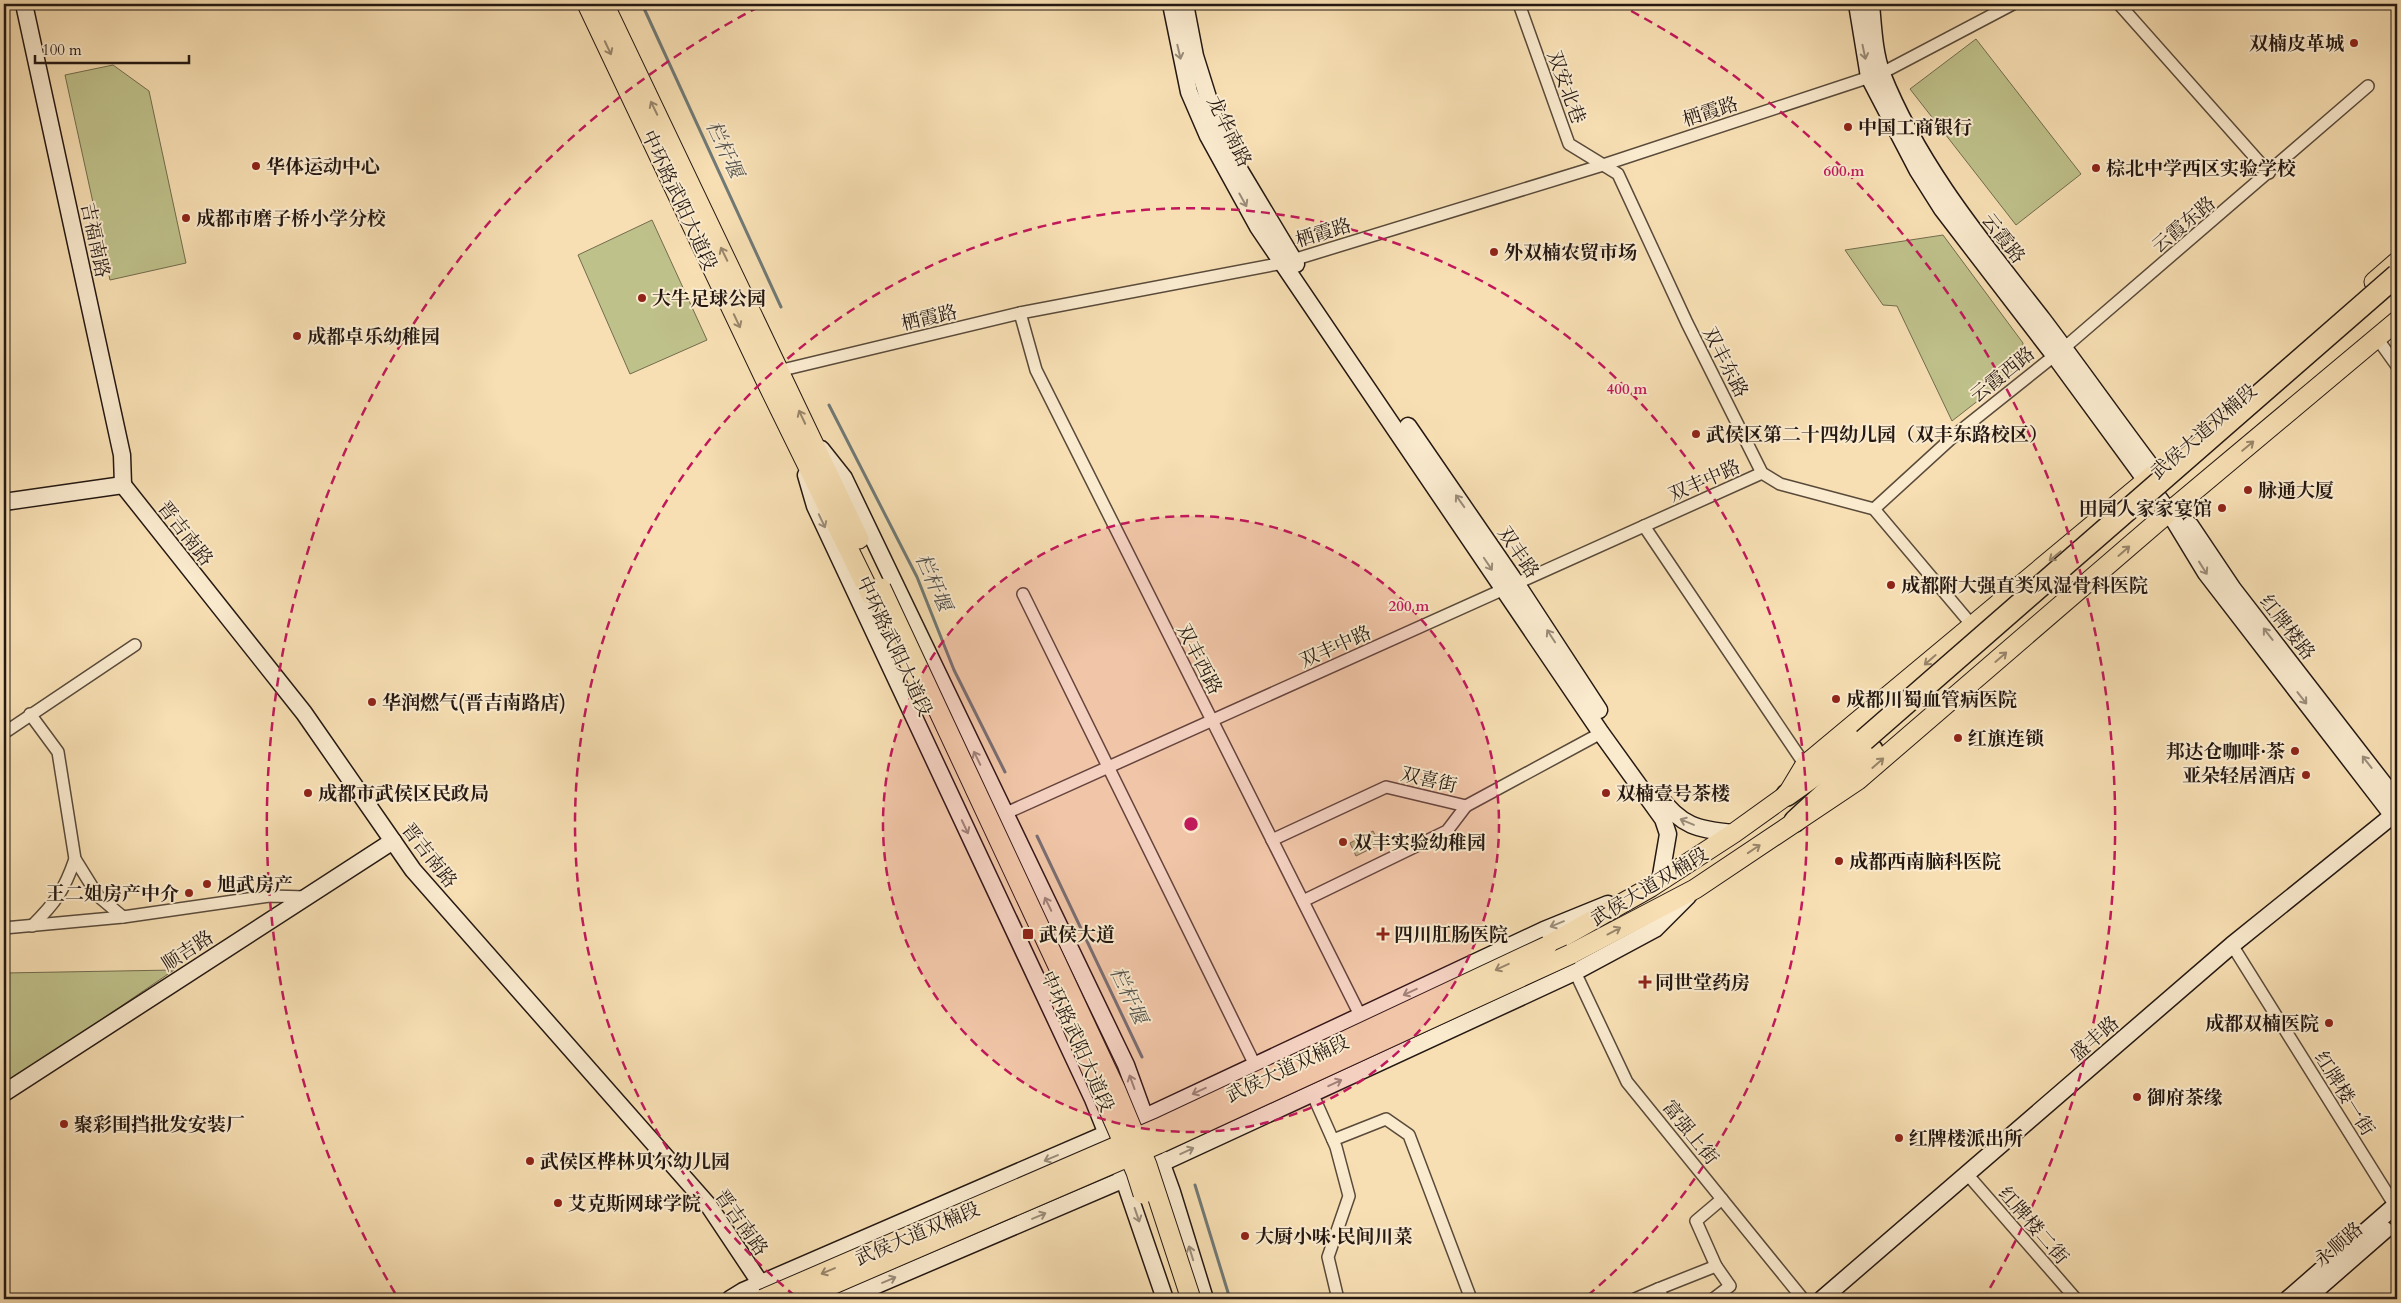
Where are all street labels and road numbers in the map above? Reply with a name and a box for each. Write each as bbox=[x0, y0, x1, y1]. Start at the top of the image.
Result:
street label: 双安北巷 bbox=[1541, 47, 1591, 128]
street label: 栖霞路 bbox=[1679, 91, 1741, 133]
street label: 龙华南路 bbox=[1201, 92, 1257, 171]
street label: 中环路武阳大道段 bbox=[635, 126, 723, 275]
street label: 云霞东路 bbox=[2146, 190, 2221, 259]
street label: 吉福南路 bbox=[74, 200, 116, 280]
street label: 云霞路 bbox=[1975, 208, 2031, 269]
street label: 栖霞路 bbox=[1292, 212, 1354, 254]
street label: 栖霞路 bbox=[899, 299, 960, 337]
street label: 双丰东路 bbox=[1696, 323, 1754, 402]
street label: 云霞西路 bbox=[1965, 341, 2040, 409]
street label: 武侯大道双楠段 bbox=[2145, 378, 2262, 485]
street label: 双丰中路 bbox=[1664, 454, 1744, 508]
street label: 晋吉南路 bbox=[152, 496, 219, 572]
street label: 双丰路 bbox=[1491, 522, 1545, 583]
street label: 中环路武阳大道段 bbox=[850, 572, 938, 721]
street label: 红牌楼路 bbox=[2254, 590, 2321, 666]
street label: 双丰西路 bbox=[1170, 620, 1228, 699]
street label: 双丰中路 bbox=[1295, 620, 1375, 674]
street label: 双喜街 bbox=[1398, 761, 1459, 799]
street label: 晋吉南路 bbox=[396, 818, 463, 894]
street label: 武侯大道双楠段 bbox=[1586, 841, 1713, 932]
street label: 顺吉路 bbox=[157, 924, 219, 977]
street label: 中环路武阳大道段 bbox=[1034, 967, 1120, 1116]
street label: 盛丰路 bbox=[2065, 1010, 2125, 1067]
street label: 武侯大道双楠段 bbox=[1222, 1029, 1353, 1109]
street label: 红牌楼一街 bbox=[2308, 1046, 2380, 1141]
street label: 富强上街 bbox=[1656, 1095, 1724, 1170]
street label: 红牌楼二街 bbox=[1992, 1181, 2074, 1270]
street label: 晋吉南路 bbox=[709, 1184, 774, 1261]
street label: 武侯大道双楠段 bbox=[851, 1196, 984, 1272]
street label: 永顺路 bbox=[2309, 1216, 2369, 1273]

